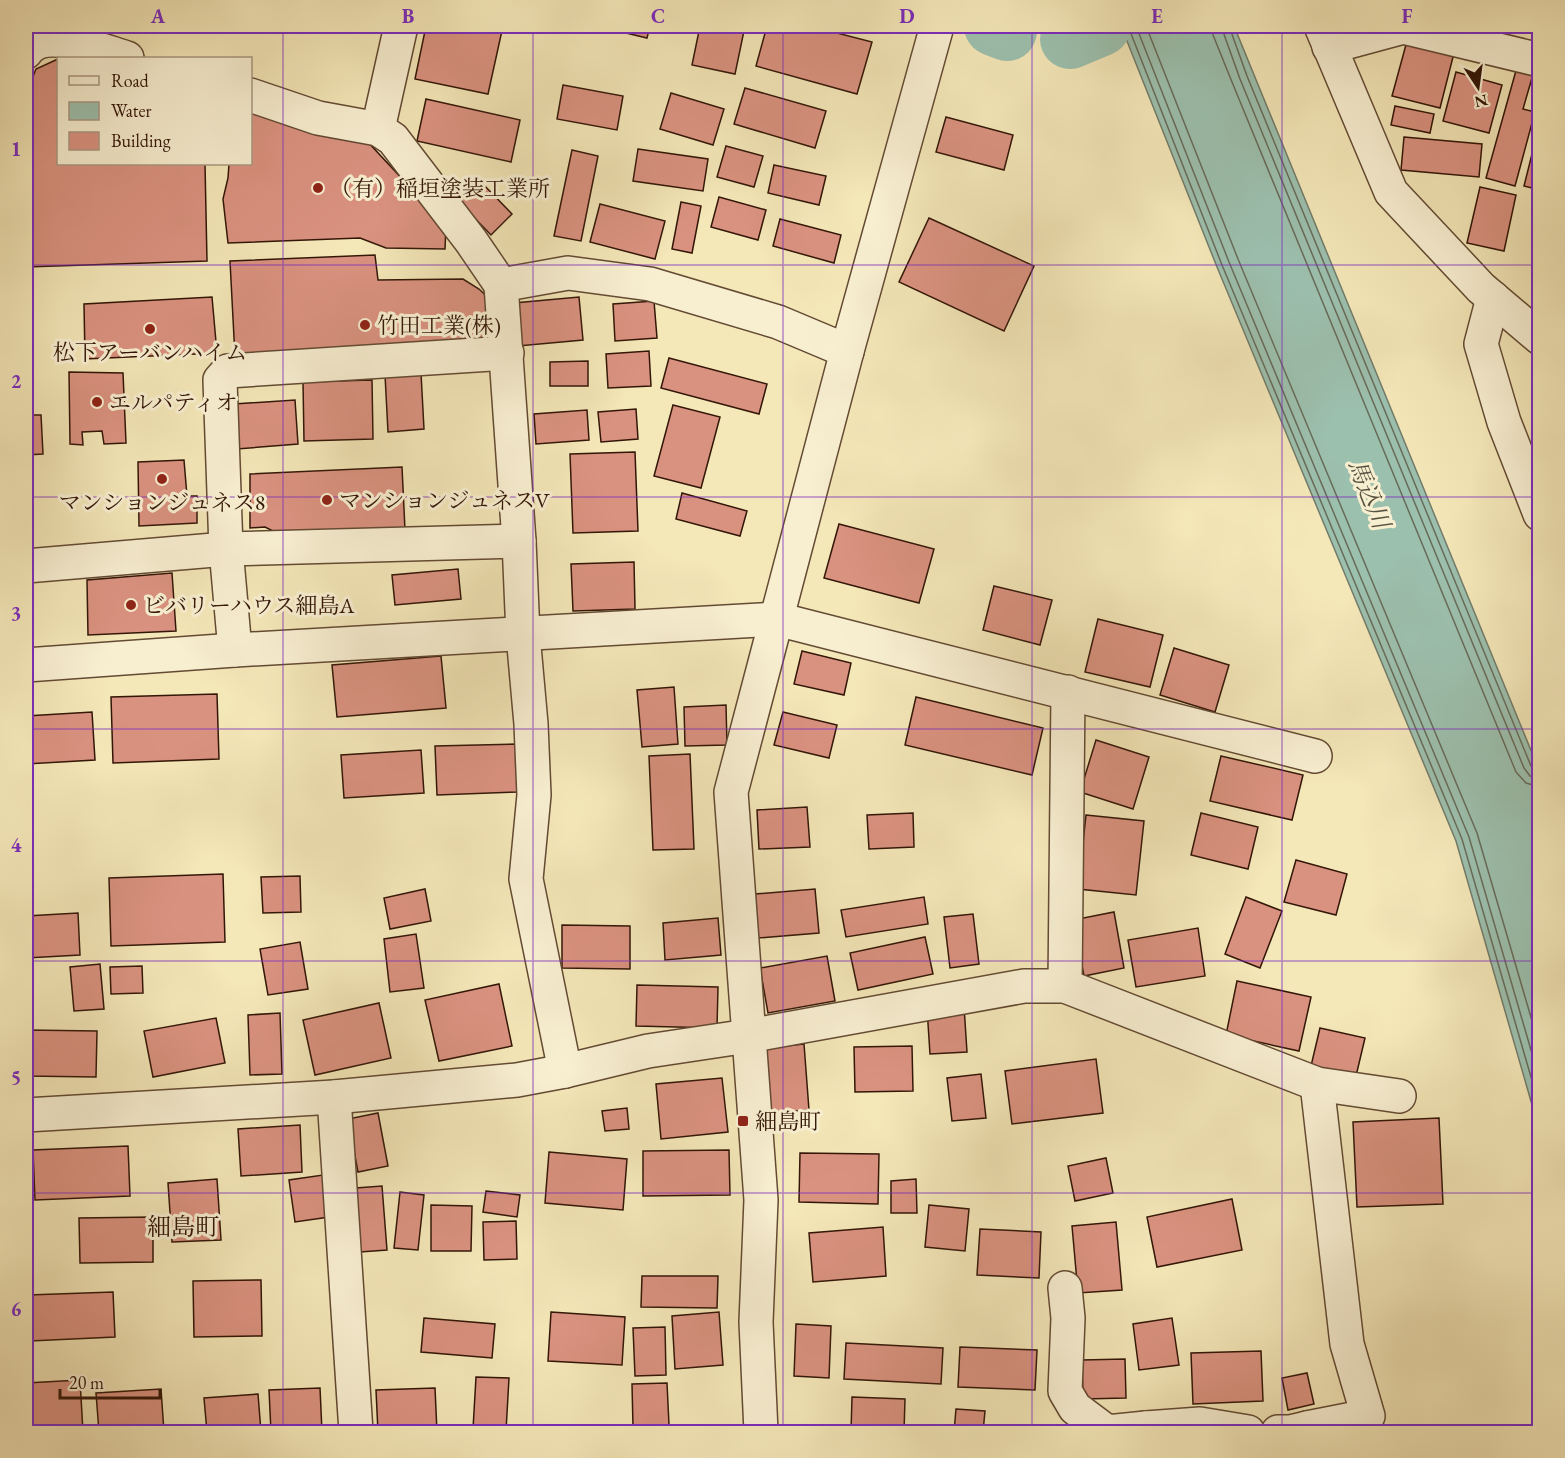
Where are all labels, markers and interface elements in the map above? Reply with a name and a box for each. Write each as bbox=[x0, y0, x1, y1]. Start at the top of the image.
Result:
text: A bbox=[150, 3, 166, 29]
text: B bbox=[402, 3, 414, 29]
text: C bbox=[651, 3, 665, 29]
text: D bbox=[899, 3, 915, 29]
text: E bbox=[1151, 3, 1163, 29]
text: F bbox=[1402, 3, 1413, 29]
legend bbox=[57, 57, 252, 165]
north arrow bbox=[1448, 57, 1508, 117]
text: Road bbox=[111, 69, 150, 92]
text: N bbox=[1473, 89, 1490, 113]
text: Water bbox=[111, 99, 152, 122]
text: Building bbox=[111, 129, 171, 152]
text: 1 bbox=[11, 136, 21, 162]
place label: （有）稲垣塗装工業所 bbox=[330, 174, 550, 203]
marker: （有）稲垣塗装工業所 bbox=[311, 181, 325, 195]
place label: 竹田工業(株) bbox=[377, 311, 501, 340]
marker: 竹田工業(株) bbox=[358, 318, 372, 332]
marker: 松下アーバンハイム bbox=[143, 322, 157, 336]
place label: 松下アーバンハイム bbox=[53, 338, 247, 367]
text: 2 bbox=[11, 368, 22, 394]
place label: エルパティオ bbox=[109, 388, 238, 417]
marker: エルパティオ bbox=[90, 395, 104, 409]
water label: 馬込川 bbox=[1342, 455, 1398, 536]
marker: マンションジュネス8 bbox=[155, 472, 169, 486]
place label: マンションジュネスⅤ bbox=[339, 486, 550, 515]
place label: マンションジュネス8 bbox=[59, 488, 265, 517]
marker: マンションジュネスⅤ bbox=[320, 493, 334, 507]
place label: ビバリーハウス細島A bbox=[143, 591, 355, 620]
marker: ビバリーハウス細島A bbox=[124, 598, 138, 612]
text: 3 bbox=[11, 600, 21, 626]
text: 4 bbox=[11, 832, 22, 858]
text: 5 bbox=[11, 1064, 21, 1090]
place label: 細島町 bbox=[755, 1107, 821, 1136]
marker: 細島町 bbox=[736, 1114, 750, 1128]
district label: 細島町 bbox=[147, 1211, 219, 1242]
text: 6 bbox=[11, 1296, 22, 1322]
scale bar bbox=[60, 1362, 160, 1400]
text: 20 m bbox=[69, 1371, 104, 1394]

